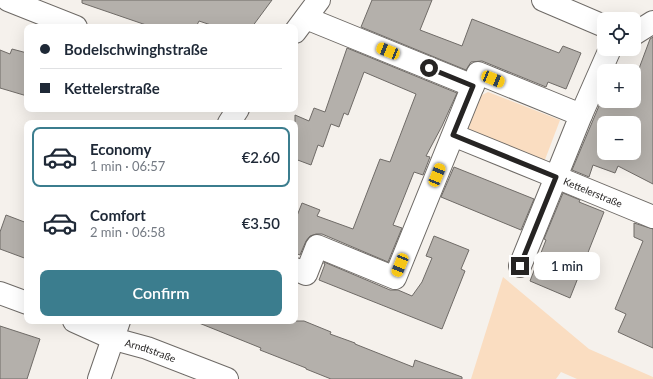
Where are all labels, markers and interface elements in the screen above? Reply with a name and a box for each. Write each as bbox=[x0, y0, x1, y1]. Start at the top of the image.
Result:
map controls bbox=[597, 12, 641, 160]
button: locate bbox=[597, 12, 641, 56]
text: Bodelschwinghstraße bbox=[64, 40, 208, 58]
car bbox=[375, 41, 401, 61]
route start bbox=[420, 59, 438, 77]
button: + bbox=[597, 64, 641, 108]
car bbox=[480, 69, 506, 89]
text: Kettelerstraße bbox=[64, 79, 160, 97]
button: − bbox=[597, 116, 641, 160]
icon: car bbox=[42, 139, 78, 175]
text: Economy bbox=[90, 140, 151, 158]
text: €2.60 bbox=[242, 148, 280, 166]
text: 1 min · 06:57 bbox=[90, 158, 165, 174]
car bbox=[427, 162, 447, 188]
street label: Kettelerstraße bbox=[562, 175, 624, 210]
icon: car bbox=[42, 205, 78, 241]
text: Comfort bbox=[90, 206, 146, 224]
text: €3.50 bbox=[242, 214, 280, 232]
text: 2 min · 06:58 bbox=[90, 224, 165, 240]
car bbox=[390, 252, 410, 278]
callout: 1 min bbox=[534, 252, 600, 280]
route end bbox=[511, 257, 529, 275]
text: 1 min bbox=[551, 258, 583, 274]
button: Confirm bbox=[40, 270, 282, 316]
street label: Arndtstraße bbox=[124, 336, 177, 365]

